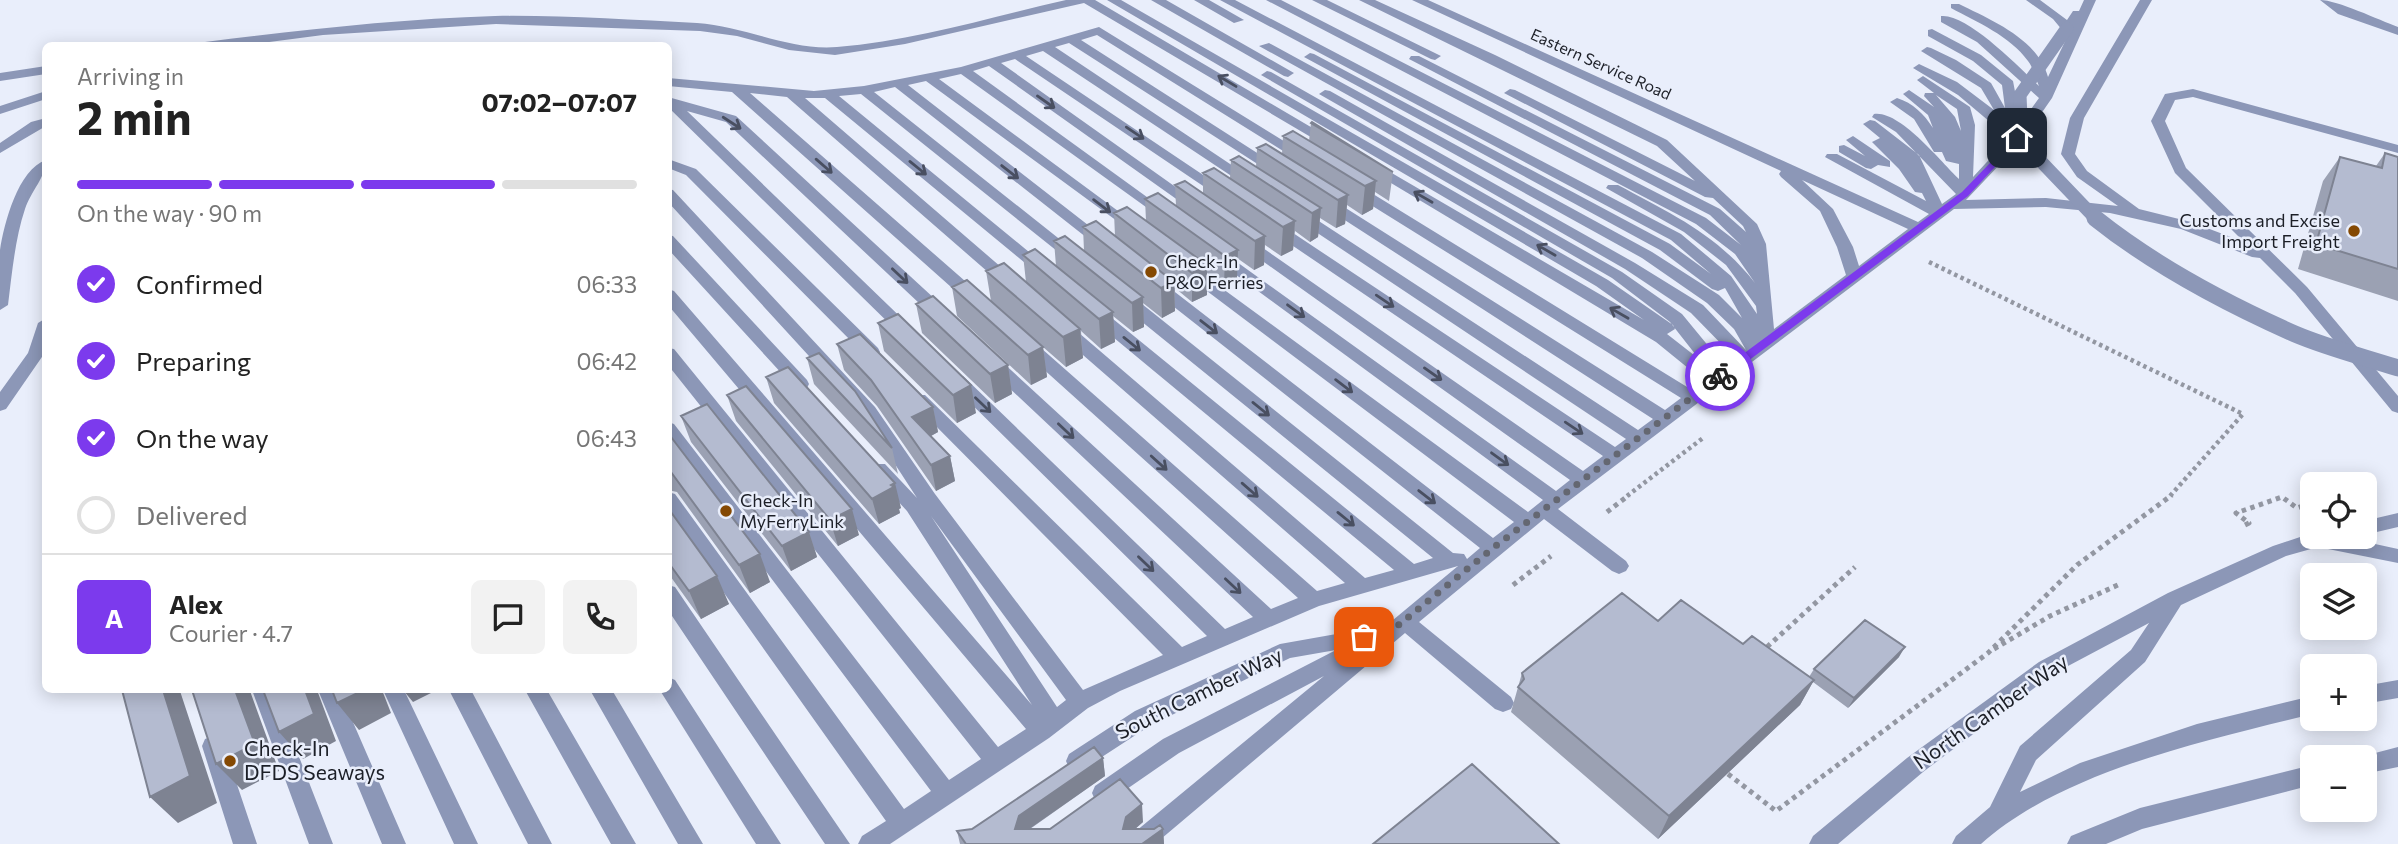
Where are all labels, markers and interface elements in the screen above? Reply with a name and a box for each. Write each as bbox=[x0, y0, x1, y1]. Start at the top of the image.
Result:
street label: Eastern Service Road bbox=[1528, 24, 1674, 103]
text: Arriving in bbox=[77, 62, 184, 90]
one-way arrow bbox=[1218, 74, 1238, 88]
text: 07:02–07:07 bbox=[481, 86, 637, 117]
text: 2 min bbox=[77, 88, 192, 144]
one-way arrow bbox=[1036, 95, 1055, 109]
pin bbox=[1987, 108, 2047, 168]
one-way arrow bbox=[722, 115, 741, 130]
icon: home bbox=[1998, 119, 2036, 157]
one-way arrow bbox=[1124, 127, 1144, 141]
one-way arrow bbox=[815, 157, 832, 174]
one-way arrow bbox=[909, 160, 927, 176]
one-way arrow bbox=[1001, 164, 1019, 179]
one-way arrow bbox=[1413, 190, 1433, 204]
one-way arrow bbox=[1093, 198, 1112, 213]
text: On the way · 90 m bbox=[77, 199, 262, 227]
place label: Customs and Excise Import Freight bbox=[2179, 209, 2340, 252]
marker: Customs and Excise Import Freight bbox=[2346, 223, 2362, 239]
one-way arrow bbox=[1536, 243, 1556, 257]
place label: Check-In P&O Ferries bbox=[1165, 250, 1263, 293]
marker: Check-In P&O Ferries bbox=[1143, 264, 1159, 280]
icon: check bbox=[77, 265, 115, 303]
text: Confirmed bbox=[136, 268, 263, 299]
one-way arrow bbox=[891, 268, 909, 284]
text: 06:33 bbox=[576, 270, 637, 298]
one-way arrow bbox=[1375, 294, 1394, 308]
one-way arrow bbox=[1286, 303, 1305, 318]
one-way arrow bbox=[1609, 305, 1629, 319]
one-way arrow bbox=[1200, 319, 1218, 334]
one-way arrow bbox=[1123, 336, 1141, 351]
courier bbox=[1685, 341, 1755, 411]
icon: check bbox=[77, 342, 115, 380]
text: Preparing bbox=[136, 345, 251, 376]
text: 06:42 bbox=[576, 347, 637, 375]
icon: bike bbox=[1701, 357, 1739, 395]
one-way arrow bbox=[1423, 367, 1442, 381]
one-way arrow bbox=[1334, 378, 1353, 393]
one-way arrow bbox=[974, 397, 991, 414]
one-way arrow bbox=[1252, 401, 1270, 416]
icon: check bbox=[77, 419, 115, 457]
one-way arrow bbox=[1563, 421, 1583, 435]
text: On the way bbox=[136, 422, 269, 453]
one-way arrow bbox=[1057, 423, 1075, 439]
text: 06:43 bbox=[576, 424, 637, 452]
one-way arrow bbox=[1490, 451, 1509, 466]
one-way arrow bbox=[1150, 454, 1168, 470]
map controls bbox=[2300, 472, 2377, 822]
button: locate bbox=[2300, 472, 2377, 549]
one-way arrow bbox=[1241, 482, 1259, 498]
place label: Check-In MyFerryLink bbox=[740, 489, 844, 532]
one-way arrow bbox=[1418, 489, 1436, 504]
text: Delivered bbox=[136, 499, 247, 530]
marker: Check-In MyFerryLink bbox=[718, 503, 734, 519]
one-way arrow bbox=[1336, 511, 1354, 527]
one-way arrow bbox=[1138, 555, 1155, 572]
button: layers bbox=[2300, 563, 2377, 640]
one-way arrow bbox=[1224, 578, 1241, 595]
button: chat bbox=[471, 580, 545, 654]
button: phone bbox=[563, 580, 637, 654]
text: Alex bbox=[169, 588, 223, 619]
text: A bbox=[105, 602, 123, 633]
pin bbox=[1334, 607, 1394, 667]
icon: bag bbox=[1345, 618, 1383, 656]
text: Courier · 4.7 bbox=[169, 619, 293, 647]
street label: South Camber Way bbox=[1111, 641, 1286, 744]
street label: North Camber Way bbox=[1908, 648, 2072, 773]
button: + bbox=[2300, 654, 2377, 731]
place label: Check-In DFDS Seaways bbox=[244, 735, 385, 784]
button: − bbox=[2300, 745, 2377, 822]
marker: Check-In DFDS Seaways bbox=[222, 753, 238, 769]

